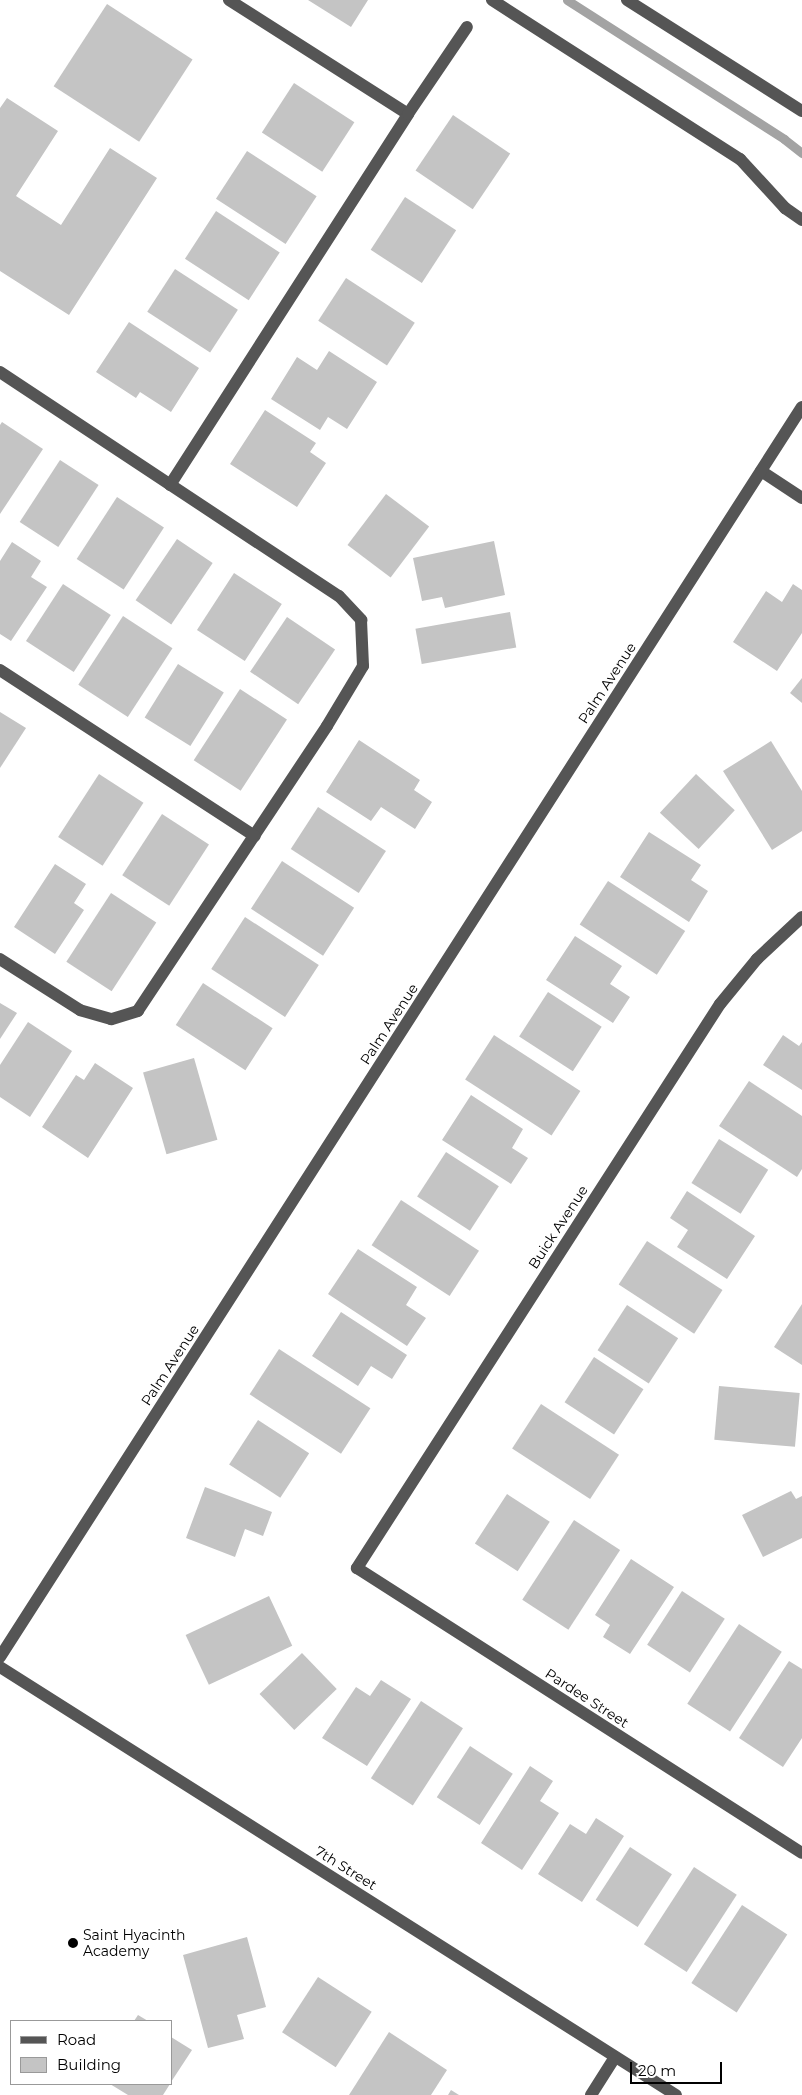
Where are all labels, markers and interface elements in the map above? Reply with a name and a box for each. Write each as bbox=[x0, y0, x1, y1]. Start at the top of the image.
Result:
street label: Palm Avenue bbox=[575, 639, 639, 727]
street label: Palm Avenue bbox=[357, 980, 421, 1068]
street label: Buick Avenue bbox=[525, 1182, 591, 1272]
street label: Palm Avenue bbox=[138, 1321, 202, 1409]
street label: Pardee Street bbox=[542, 1665, 632, 1731]
street label: 7th Street bbox=[312, 1843, 380, 1893]
place label: Saint Hyacinth Academy bbox=[83, 1927, 186, 1960]
marker: Saint Hyacinth Academy bbox=[67, 1937, 79, 1949]
legend bbox=[10, 2020, 172, 2085]
text: Road bbox=[57, 2030, 96, 2049]
scale bar bbox=[632, 2052, 724, 2084]
text: Building bbox=[57, 2055, 121, 2074]
text: 20 m bbox=[638, 2061, 676, 2080]

